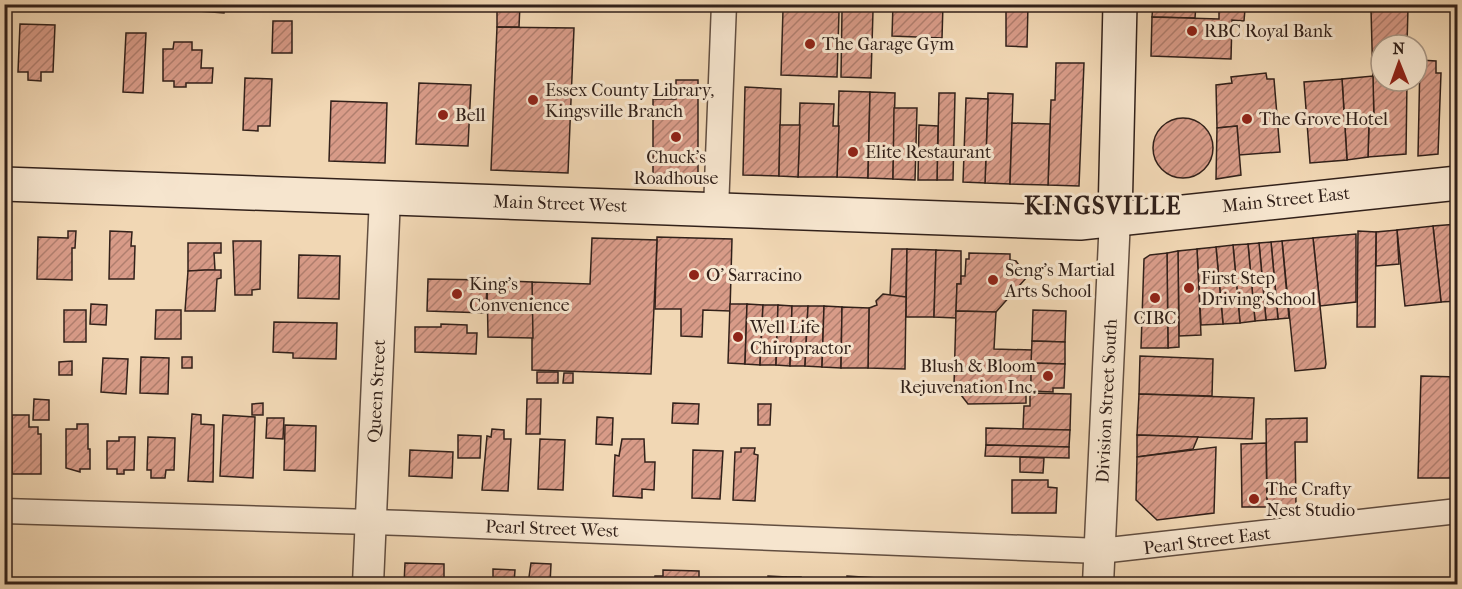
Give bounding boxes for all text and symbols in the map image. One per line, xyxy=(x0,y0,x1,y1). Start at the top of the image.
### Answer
place label: RBC Royal Bank xyxy=(1204,21,1333,42)
marker: RBC Royal Bank xyxy=(1185,24,1199,38)
north arrow xyxy=(1369,33,1429,93)
place label: The Garage Gym xyxy=(822,34,954,55)
marker: The Garage Gym xyxy=(803,37,817,51)
text: N xyxy=(1393,39,1406,58)
place label: Essex County Library, Kingsville Branch xyxy=(545,80,715,122)
marker: Essex County Library, Kingsville Branch xyxy=(526,93,540,107)
place label: Bell xyxy=(455,105,486,126)
marker: Bell xyxy=(436,108,450,122)
place label: The Grove Hotel xyxy=(1259,109,1388,130)
marker: The Grove Hotel xyxy=(1240,112,1254,126)
marker: Chuck's Roadhouse xyxy=(669,130,683,144)
place label: Elite Restaurant xyxy=(865,142,992,163)
marker: Elite Restaurant xyxy=(846,145,860,159)
place label: Chuck's Roadhouse xyxy=(634,147,718,189)
street label: Main Street East xyxy=(1221,183,1351,217)
street label: Main Street West xyxy=(493,191,628,217)
district label: KINGSVILLE xyxy=(1024,192,1182,220)
place label: Seng's Martial Arts School xyxy=(1004,260,1115,302)
place label: O' Sarracino xyxy=(706,265,802,286)
marker: O' Sarracino xyxy=(687,268,701,282)
place label: First Step Driving School xyxy=(1201,268,1316,310)
marker: Seng's Martial Arts School xyxy=(986,273,1000,287)
place label: King's Convenience xyxy=(469,274,570,316)
marker: First Step Driving School xyxy=(1182,281,1196,295)
marker: King's Convenience xyxy=(450,287,464,301)
marker: CIBC xyxy=(1148,291,1162,305)
place label: CIBC xyxy=(1134,308,1176,329)
place label: Well Life Chiropractor xyxy=(749,317,851,359)
street label: Division Street South xyxy=(1092,318,1122,484)
marker: Well Life Chiropractor xyxy=(731,330,745,344)
street label: Queen Street xyxy=(364,338,390,443)
place label: Blush & Bloom Rejuvenation Inc. xyxy=(900,356,1036,398)
marker: Blush & Bloom Rejuvenation Inc. xyxy=(1041,369,1055,383)
place label: The Crafty Nest Studio xyxy=(1266,479,1355,521)
marker: The Crafty Nest Studio xyxy=(1247,492,1261,506)
street label: Pearl Street West xyxy=(485,516,620,542)
street label: Pearl Street East xyxy=(1142,523,1272,559)

